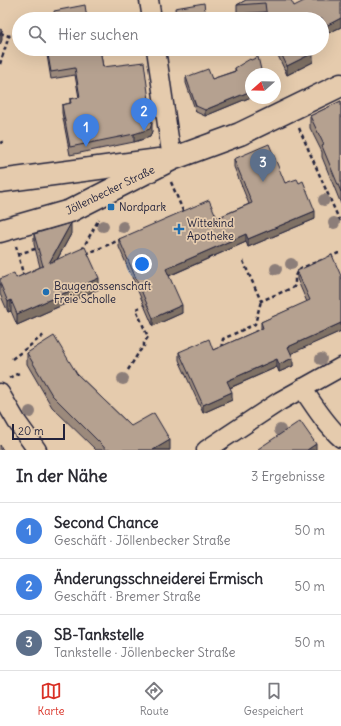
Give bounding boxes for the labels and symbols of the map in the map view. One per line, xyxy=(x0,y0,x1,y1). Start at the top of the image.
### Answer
north arrow xyxy=(245,68,281,104)
pin: 2 xyxy=(131,98,157,131)
pin: 1 xyxy=(73,114,99,147)
pin: 3 xyxy=(250,149,276,182)
street label: Jöllenbecker Straße xyxy=(63,162,157,218)
place label: Nordpark xyxy=(119,200,167,214)
marker: Nordpark xyxy=(106,202,116,212)
place label: Wittekind Apotheke xyxy=(187,216,234,243)
marker: Wittekind Apotheke xyxy=(174,224,184,234)
your location xyxy=(132,254,152,274)
place label: Baugenossenschaft Freie Scholle xyxy=(54,279,152,306)
marker: Baugenossenschaft Freie Scholle xyxy=(41,287,51,297)
scale bar xyxy=(12,422,65,441)

